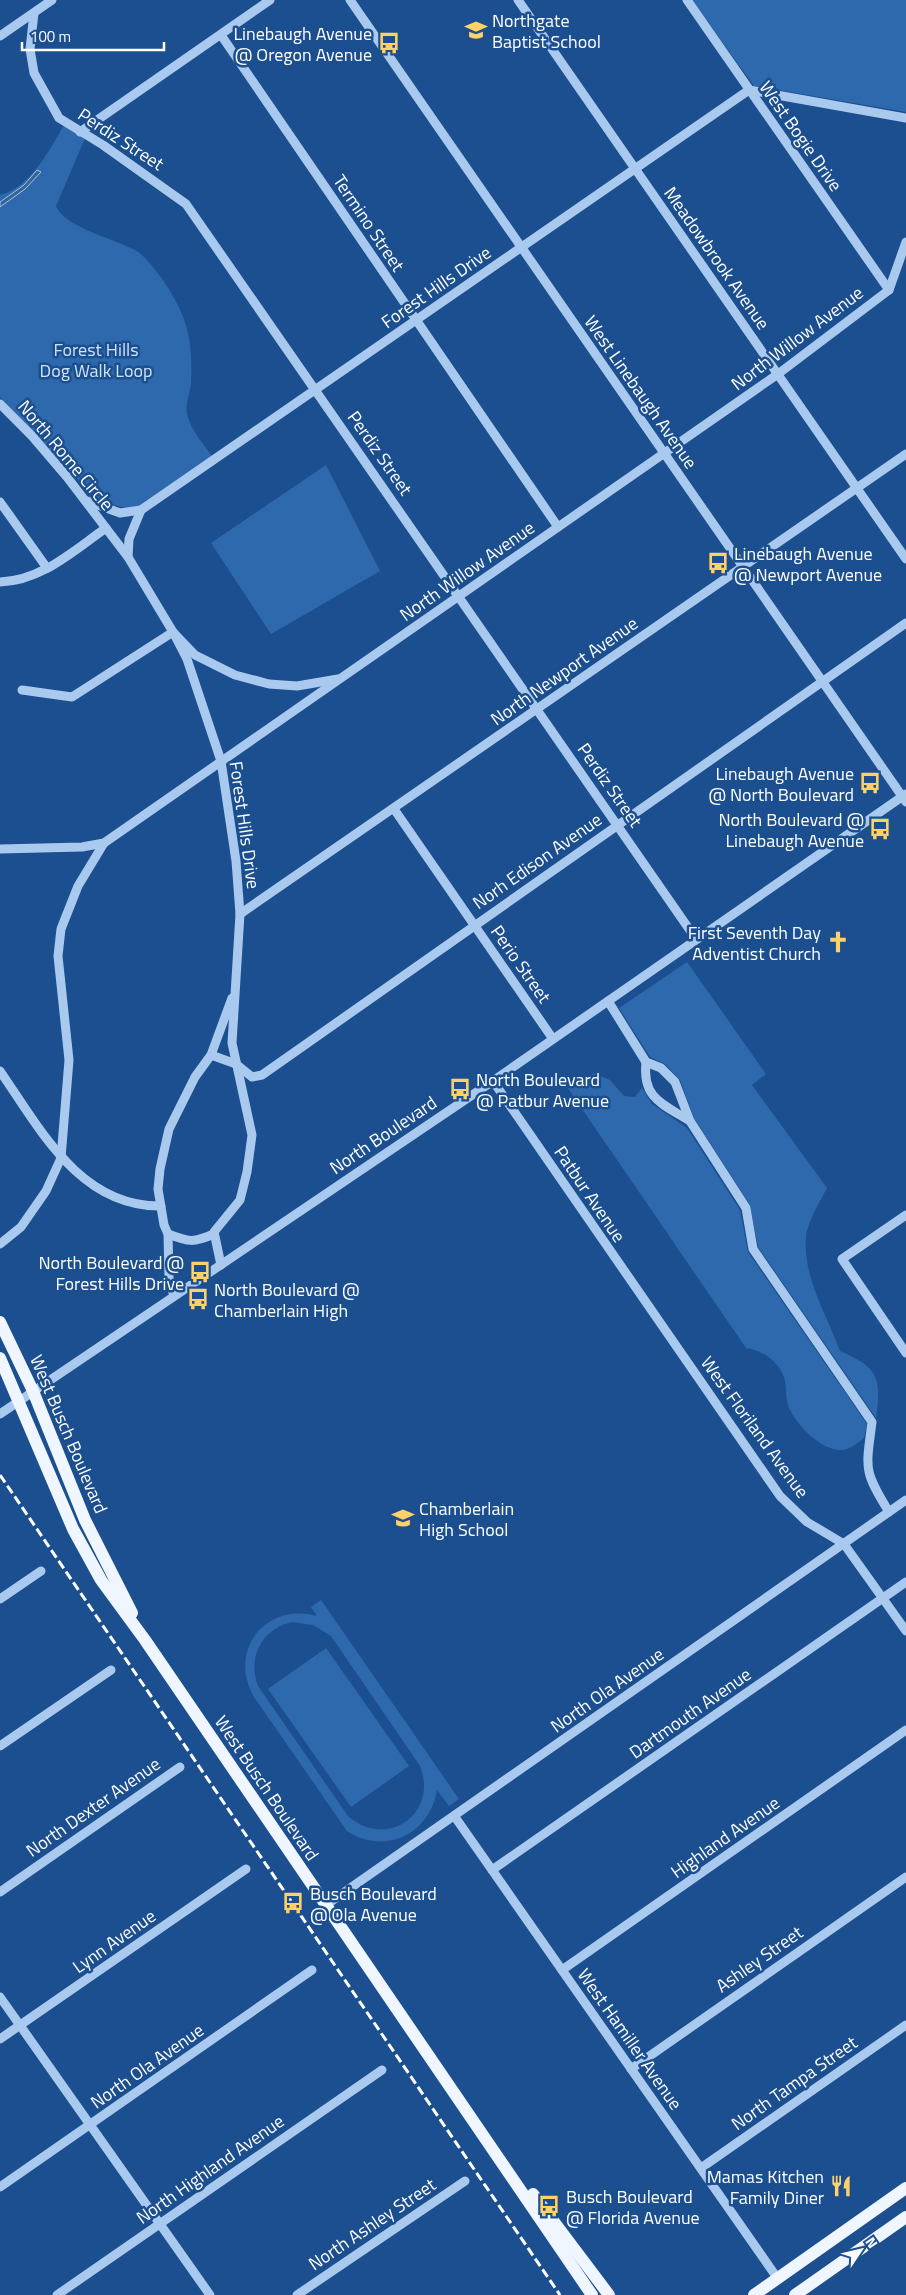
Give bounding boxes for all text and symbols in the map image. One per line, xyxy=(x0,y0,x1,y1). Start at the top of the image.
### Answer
place label: Northgate Baptist School xyxy=(492,7,601,55)
school or university icon: Northgate Baptist School xyxy=(463,17,489,43)
scale bar xyxy=(22,20,165,52)
place label: Linebaugh Avenue @ Oregon Avenue xyxy=(233,20,372,68)
text: 100 m xyxy=(30,25,71,48)
bus stop icon: Linebaugh Avenue @ Oregon Avenue xyxy=(376,30,402,56)
street label: West Bogie Drive xyxy=(753,75,849,197)
street label: Perdiz Street xyxy=(73,101,170,177)
street label: Termino Street xyxy=(327,169,412,277)
street label: Meadowbrook Avenue xyxy=(657,181,777,335)
street label: Forest Hills Drive xyxy=(376,239,496,335)
street label: North Willow Avenue xyxy=(725,279,869,397)
street label: West Linebaugh Avenue xyxy=(578,310,704,474)
park label: Forest Hills Dog Walk Loop xyxy=(40,336,152,384)
street label: North Rome Circle xyxy=(12,394,120,516)
street label: Perdiz Street xyxy=(341,405,419,501)
street label: North Willow Avenue xyxy=(394,514,540,628)
place label: Linebaugh Avenue @ Newport Avenue xyxy=(734,540,882,588)
bus stop icon: Linebaugh Avenue @ Newport Avenue xyxy=(705,550,731,576)
street label: North Newport Avenue xyxy=(485,610,643,732)
street label: Perdiz Street xyxy=(571,737,649,833)
street label: Forest Hills Drive xyxy=(223,759,267,891)
place label: Linebaugh Avenue @ North Boulevard xyxy=(708,760,854,808)
bus stop icon: Linebaugh Avenue @ North Boulevard xyxy=(857,770,883,796)
street label: Norh Edison Avenue xyxy=(467,806,607,916)
place label: North Boulevard @ Linebaugh Avenue xyxy=(718,806,864,854)
bus stop icon: North Boulevard @ Linebaugh Avenue xyxy=(867,816,893,842)
place label: First Seventh Day Adventist Church xyxy=(688,919,821,967)
street label: Perio Street xyxy=(484,920,558,1009)
church icon: First Seventh Day Adventist Church xyxy=(825,929,851,955)
place label: North Boulevard @ Patbur Avenue xyxy=(476,1066,609,1114)
bus stop icon: North Boulevard @ Patbur Avenue xyxy=(447,1076,473,1102)
street label: North Boulevard xyxy=(324,1089,442,1181)
street label: Patbur Avenue xyxy=(548,1140,632,1248)
place label: North Boulevard @ Forest Hills Drive xyxy=(38,1249,184,1297)
bus stop icon: North Boulevard @ Forest Hills Drive xyxy=(187,1259,213,1285)
place label: North Boulevard @ Chamberlain High xyxy=(214,1276,360,1324)
bus stop icon: North Boulevard @ Chamberlain High xyxy=(185,1286,211,1312)
street label: West Busch Boulevard xyxy=(23,1350,115,1518)
street label: West Floriland Avenue xyxy=(694,1351,816,1503)
place label: Chamberlain High School xyxy=(419,1495,514,1543)
school or university icon: Chamberlain High School xyxy=(390,1505,416,1531)
street label: North Ola Avenue xyxy=(545,1641,669,1739)
street label: Dartmouth Avenue xyxy=(623,1661,757,1765)
street label: West Busch Boulevard xyxy=(208,1710,326,1866)
street label: North Dexter Avenue xyxy=(20,1751,166,1863)
street label: Highland Avenue xyxy=(665,1789,785,1885)
place label: Busch Boulevard @ Ola Avenue xyxy=(310,1880,437,1928)
bus stop icon: Busch Boulevard @ Ola Avenue xyxy=(280,1890,306,1916)
street label: Lynn Avenue xyxy=(67,1902,161,1980)
street label: Ashley Street xyxy=(710,1919,809,1999)
street label: West Hamiller Avenue xyxy=(571,1963,689,2115)
street label: North Ola Avenue xyxy=(85,2017,209,2115)
street label: North Tampa Street xyxy=(725,2029,863,2137)
street label: North Highland Avenue xyxy=(130,2108,290,2230)
place label: Mamas Kitchen Family Diner xyxy=(707,2163,824,2211)
street label: North Ashley Street xyxy=(303,2171,442,2277)
restaurant icon: Mamas Kitchen Family Diner xyxy=(828,2173,854,2199)
place label: Busch Boulevard @ Florida Avenue xyxy=(566,2183,700,2231)
bus stop icon: Busch Boulevard @ Florida Avenue xyxy=(536,2193,562,2219)
north arrow xyxy=(836,2225,886,2275)
text: N xyxy=(861,2232,883,2252)

